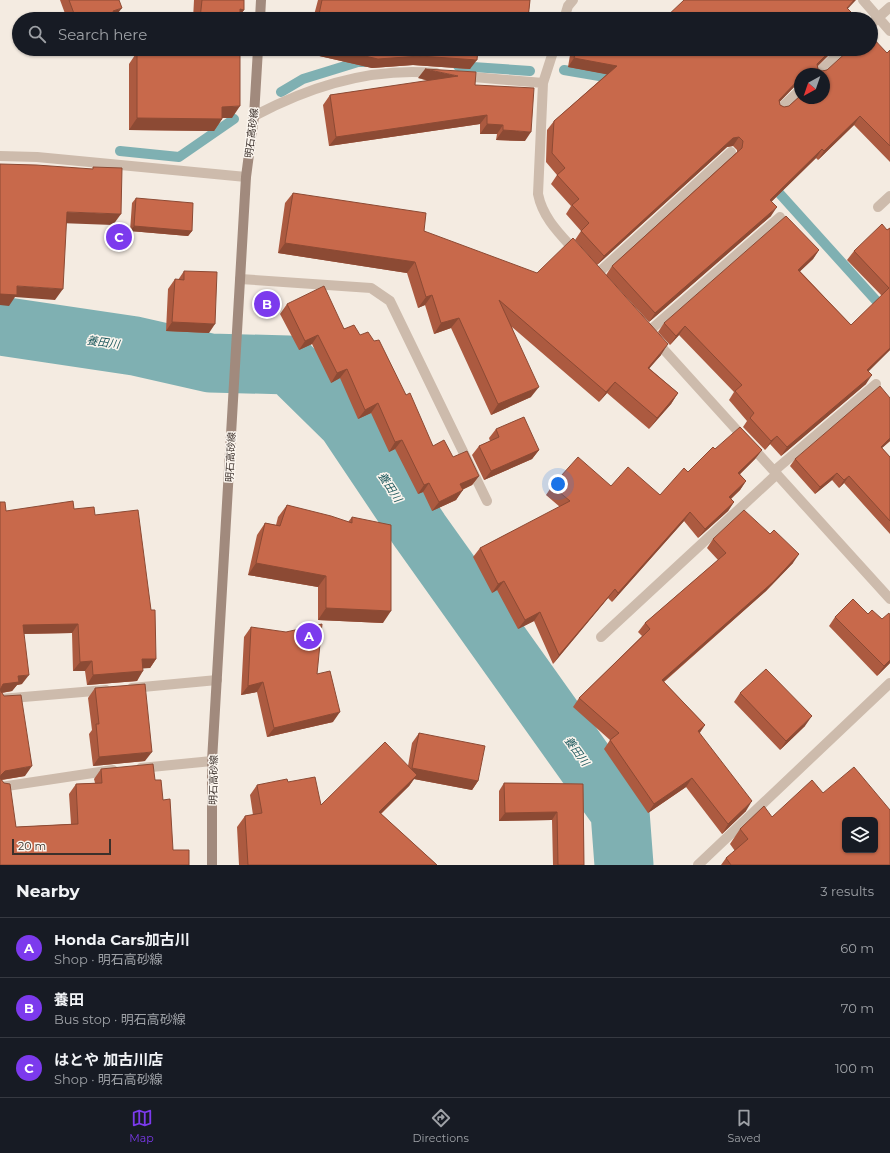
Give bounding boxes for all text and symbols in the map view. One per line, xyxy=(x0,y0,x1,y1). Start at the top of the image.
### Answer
search box xyxy=(12,12,878,56)
icon: search xyxy=(26,23,48,45)
text: Search here xyxy=(58,25,147,44)
north arrow xyxy=(794,68,830,104)
street label: 明石高砂線 xyxy=(242,107,261,159)
pin: C xyxy=(106,222,132,252)
pin: B xyxy=(254,289,280,319)
water label: 養田川 xyxy=(86,333,121,351)
street label: 明石高砂線 xyxy=(223,432,238,482)
water label: 養田川 xyxy=(375,469,405,505)
your location xyxy=(548,474,568,494)
pin: A xyxy=(296,621,322,651)
water label: 養田川 xyxy=(562,734,593,769)
street label: 明石高砂線 xyxy=(207,755,220,805)
map controls xyxy=(842,817,878,853)
button: layers xyxy=(842,817,878,853)
scale bar xyxy=(12,837,111,856)
text: 20 m xyxy=(18,839,46,853)
text: Nearby xyxy=(16,881,80,901)
text: 3 results xyxy=(820,883,874,899)
text: Honda Cars加古川 xyxy=(54,930,190,949)
text: A xyxy=(24,940,34,956)
text: 60 m xyxy=(840,940,874,956)
text: Shop · 明石高砂線 xyxy=(54,951,163,967)
text: 養田 xyxy=(54,990,84,1009)
text: B xyxy=(24,1000,34,1016)
text: 70 m xyxy=(841,1000,874,1016)
text: Bus stop · 明石高砂線 xyxy=(54,1011,186,1027)
text: はとや 加古川店 xyxy=(54,1050,163,1069)
text: C xyxy=(24,1060,34,1076)
text: 100 m xyxy=(835,1060,874,1076)
text: Shop · 明石高砂線 xyxy=(54,1071,163,1087)
tab: Map xyxy=(129,1107,154,1145)
tab: Directions xyxy=(413,1107,469,1145)
tab: Saved xyxy=(728,1107,761,1145)

